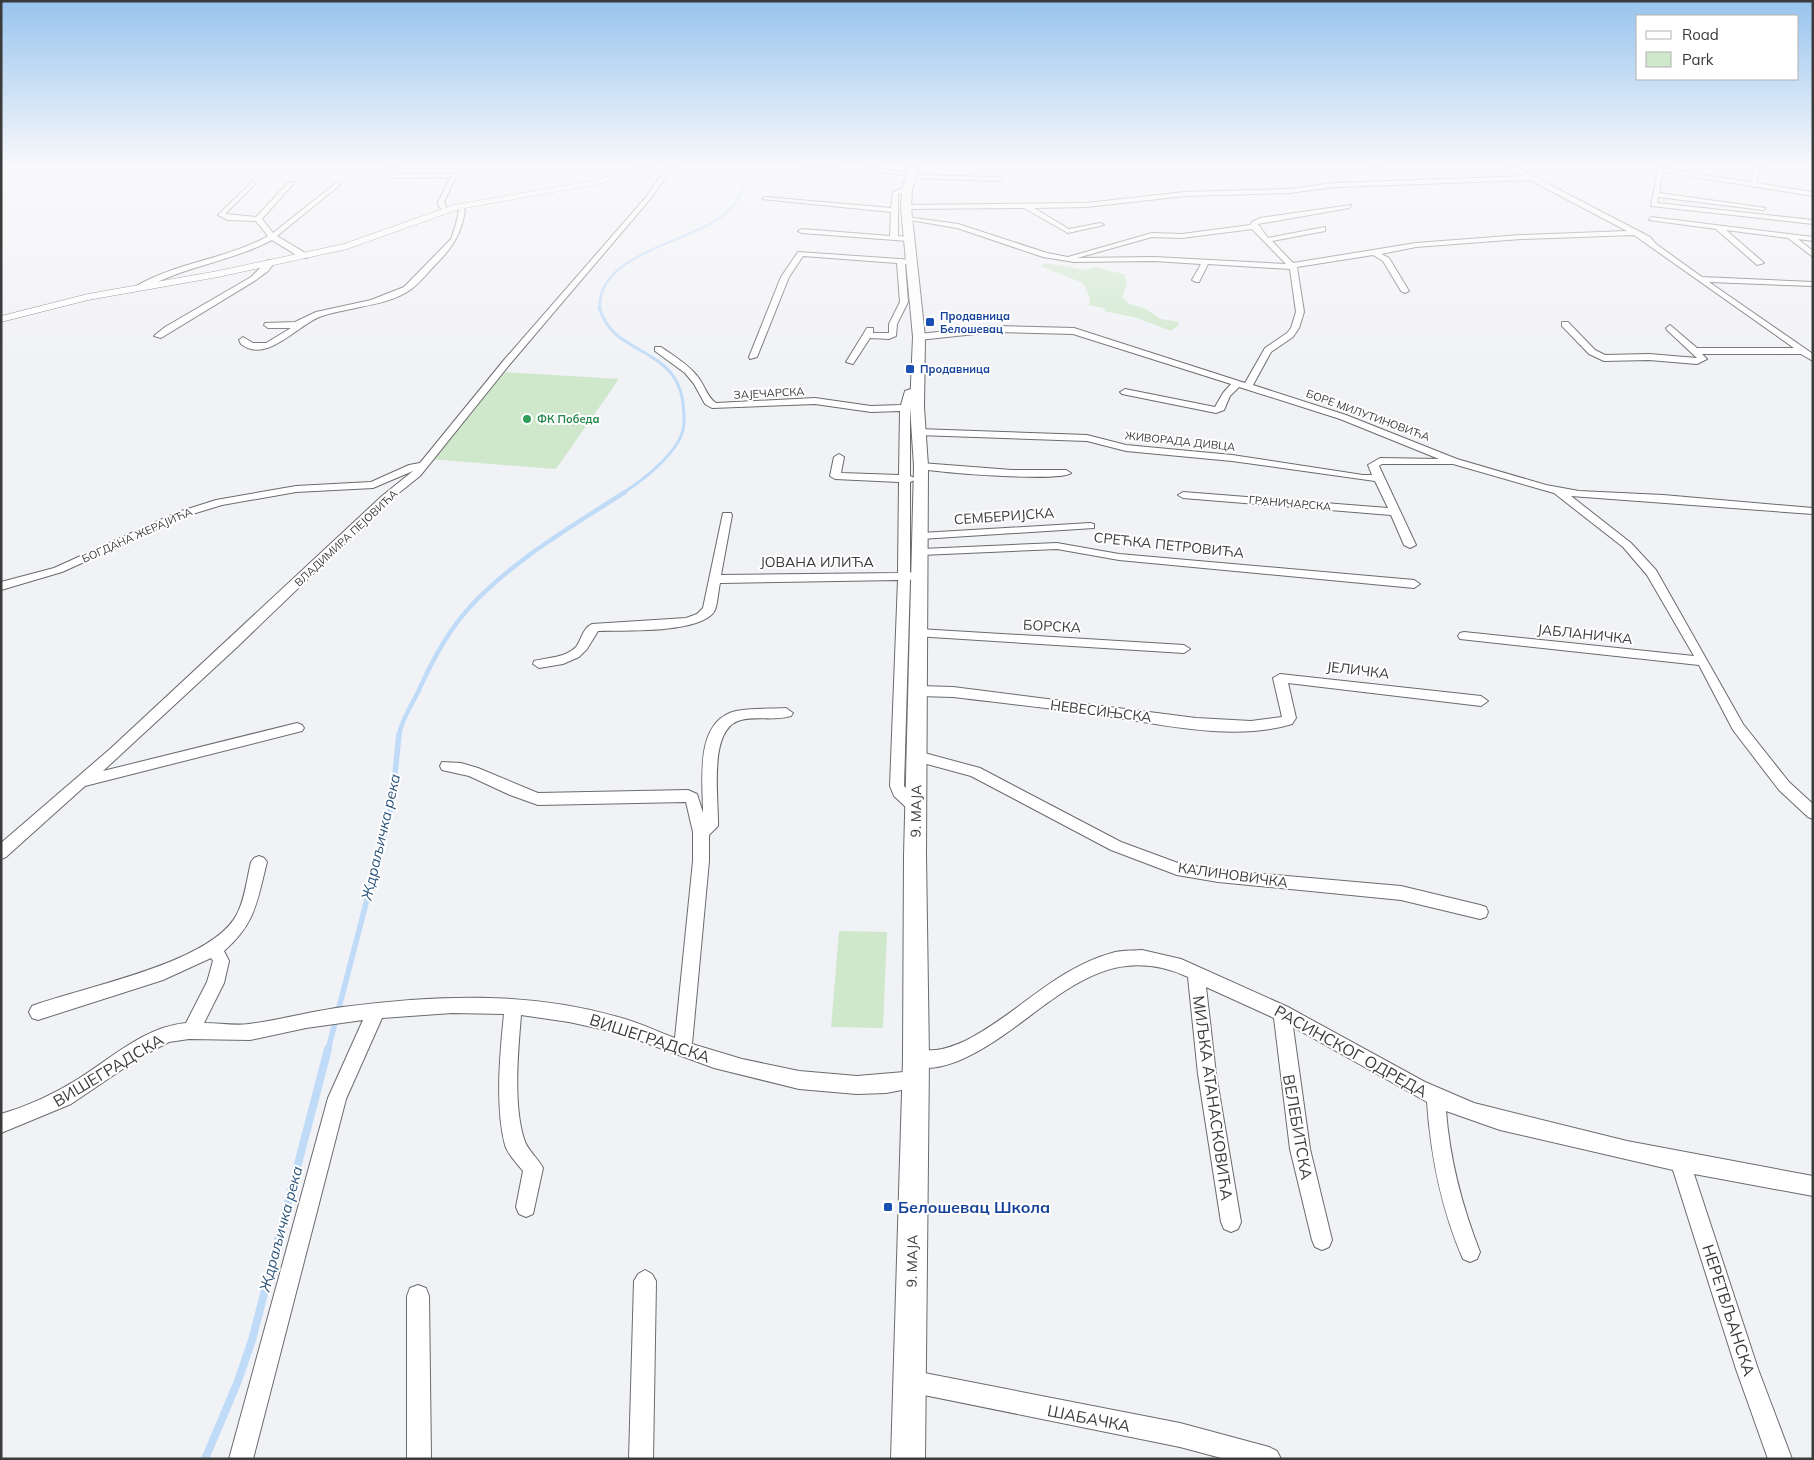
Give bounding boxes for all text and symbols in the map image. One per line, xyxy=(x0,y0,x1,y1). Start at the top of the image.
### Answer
legend xyxy=(1636,15,1799,80)
text: Road xyxy=(1682,25,1719,44)
text: Park xyxy=(1682,50,1714,69)
place label: Продавница Белошевац xyxy=(940,309,1010,336)
marker: Продавница Белошевац xyxy=(924,316,936,328)
place label: Продавница xyxy=(920,362,990,376)
marker: Продавница xyxy=(904,363,916,375)
street label: ЗАЈЕЧАРСКА xyxy=(733,384,805,402)
street label: БОРЕ МИЛУТИНОВИЋА xyxy=(1304,386,1432,444)
place label: ФК Победа xyxy=(537,412,600,426)
marker: ФК Победа xyxy=(521,413,533,425)
street label: ЖИВОРАДА ДИВЦА xyxy=(1124,428,1236,454)
street label: ВЛАДИМИРА ПЕЈОВИЋА xyxy=(291,486,401,590)
street label: ГРАНИЧАРСКА xyxy=(1248,492,1332,514)
street label: СЕМБЕРИЈСКА xyxy=(953,503,1055,528)
street label: БОГДАНА ЖЕРАЈИЋА xyxy=(80,504,194,566)
street label: СРЕЋКА ПЕТРОВИЋА xyxy=(1093,528,1246,562)
street label: ЈОВАНА ИЛИЋА xyxy=(760,553,875,571)
street label: БОРСКА xyxy=(1023,615,1082,637)
street label: ЈАБЛАНИЧКА xyxy=(1537,620,1634,648)
street label: ЈЕЛИЧКА xyxy=(1326,657,1391,683)
street label: НЕВЕСИЊСКА xyxy=(1049,696,1153,726)
water label: Ждраљичка река xyxy=(357,772,404,903)
street label: 9. МАЈА xyxy=(907,784,925,838)
street label: КАЛИНОВИЧКА xyxy=(1177,858,1290,892)
street label: МИЉКА АТАНАСКОВИЋА xyxy=(1189,994,1237,1202)
street label: РАСИНСКОГ ОДРЕДА xyxy=(1271,1001,1431,1102)
street label: ВИШЕГРАДСКА xyxy=(587,1009,713,1067)
street label: ВИШЕГРАДСКА xyxy=(49,1029,167,1111)
street label: ВЕЛЕБИТСКА xyxy=(1279,1073,1317,1181)
water label: Ждраљичка река xyxy=(254,1164,306,1295)
place label: Белошевац Школа xyxy=(898,1197,1050,1217)
marker: Белошевац Школа xyxy=(882,1201,894,1213)
street label: 9. МАЈА xyxy=(903,1234,921,1288)
street label: НЕРЕТВЉАНСКА xyxy=(1698,1242,1760,1379)
street label: ШАБАЧКА xyxy=(1046,1400,1132,1436)

